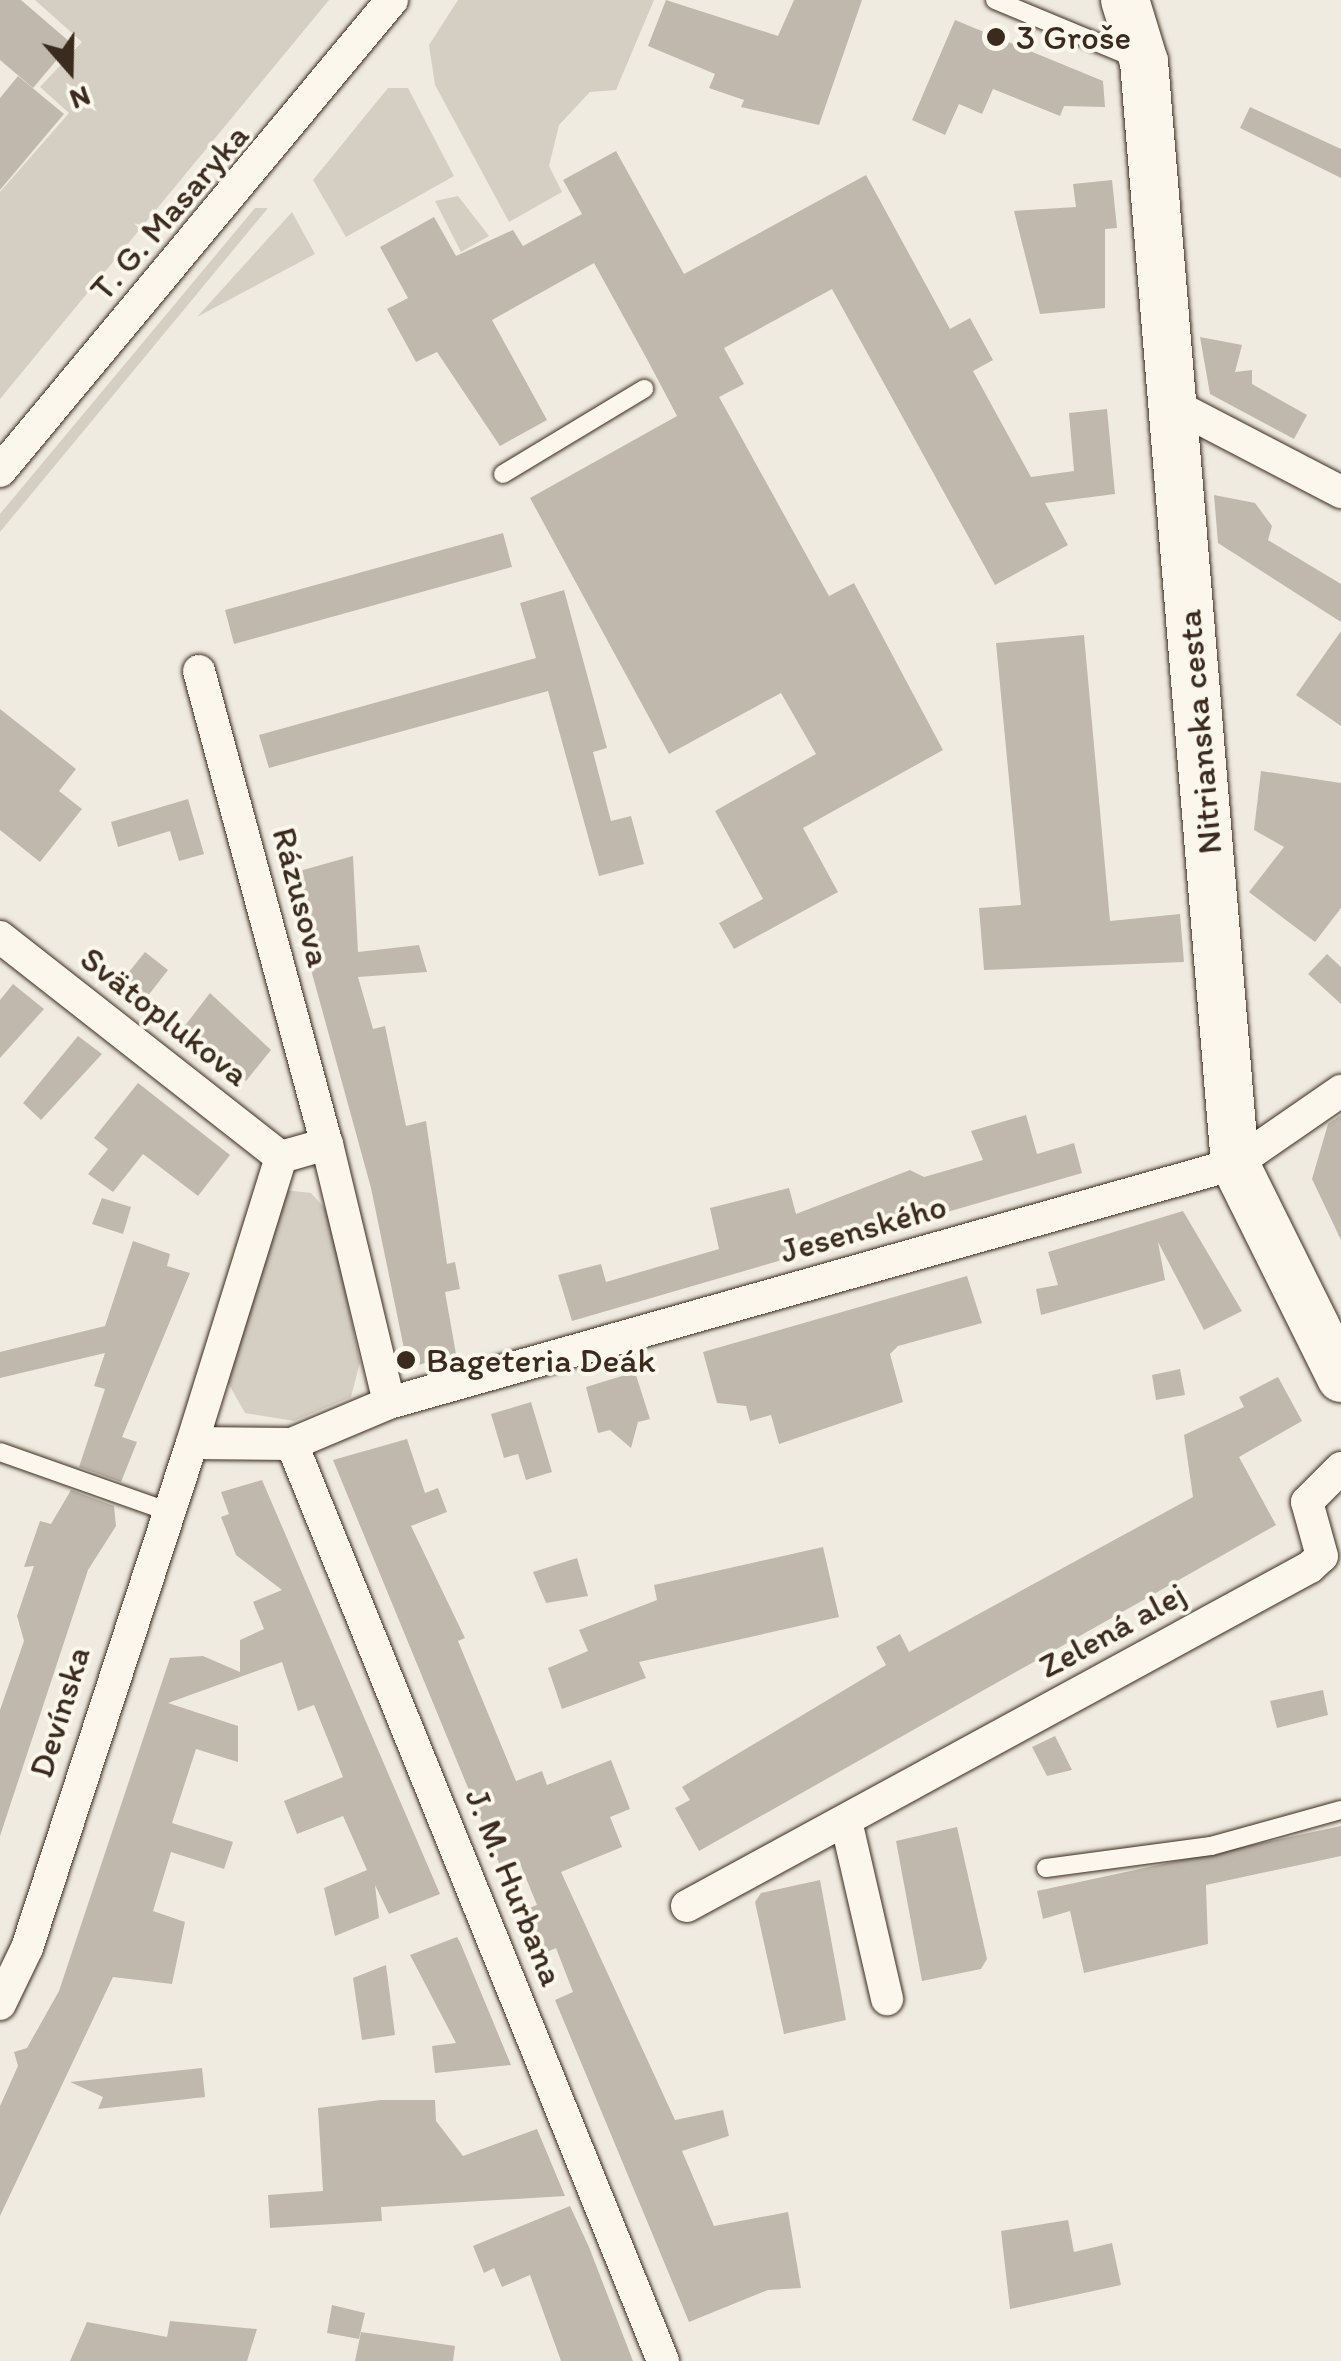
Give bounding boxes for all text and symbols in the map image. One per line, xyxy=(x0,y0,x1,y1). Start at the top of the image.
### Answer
place label: 3 Groše xyxy=(1016,16,1131,58)
north arrow xyxy=(20,20,120,120)
marker: 3 Groše xyxy=(985,26,1007,48)
text: N xyxy=(66,79,95,117)
street label: T. G. Masaryka xyxy=(81,115,257,309)
street label: Nitrianska cesta xyxy=(1167,608,1231,856)
street label: Rázusova xyxy=(263,823,341,971)
street label: Svätoplukova xyxy=(72,937,258,1095)
street label: Jesenského xyxy=(775,1184,951,1272)
place label: Bageteria Deák xyxy=(426,1339,655,1381)
marker: Bageteria Deák xyxy=(395,1349,417,1371)
street label: Zelená alej xyxy=(1031,1573,1193,1687)
street label: Devínska xyxy=(19,1641,99,1783)
street label: J. M. Hurbana xyxy=(456,1782,574,1992)

